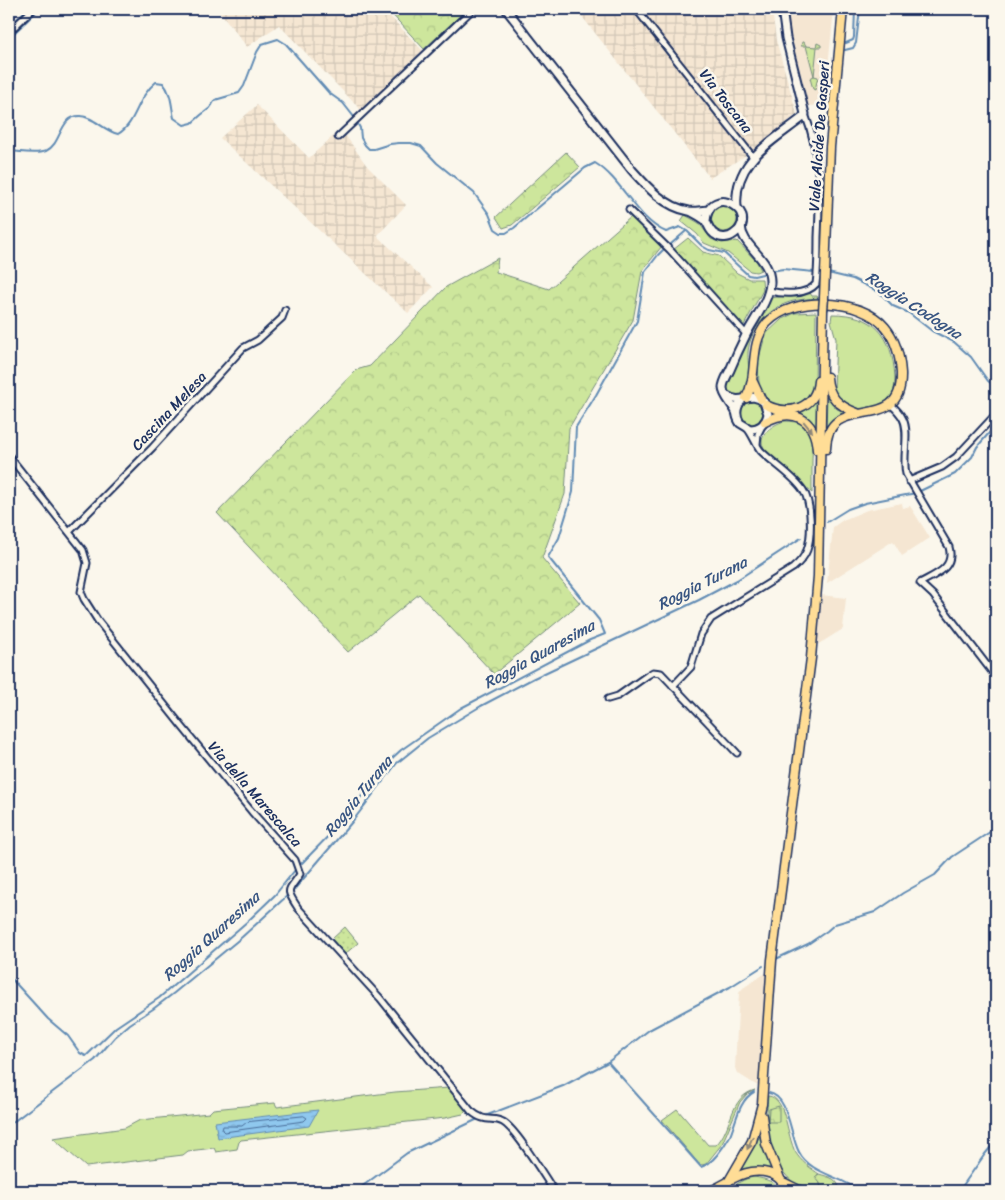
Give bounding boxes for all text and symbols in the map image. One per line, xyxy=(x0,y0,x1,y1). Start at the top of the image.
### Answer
street label: Viale Alcide De Gasperi xyxy=(801,59,837,212)
street label: Via Toscana xyxy=(692,63,760,139)
water label: Roggia Codogna xyxy=(860,263,970,348)
street label: Cascina Melesa xyxy=(125,365,213,457)
one-way arrow xyxy=(802,420,813,433)
water label: Roggia Turana xyxy=(652,547,754,618)
water label: Roggia Quaresima xyxy=(478,610,602,697)
street label: Via della Marescalca xyxy=(201,735,309,853)
water label: Roggia Turana xyxy=(316,747,401,843)
water label: Roggia Quaresima xyxy=(155,882,268,988)
one-way arrow xyxy=(746,1136,755,1151)

